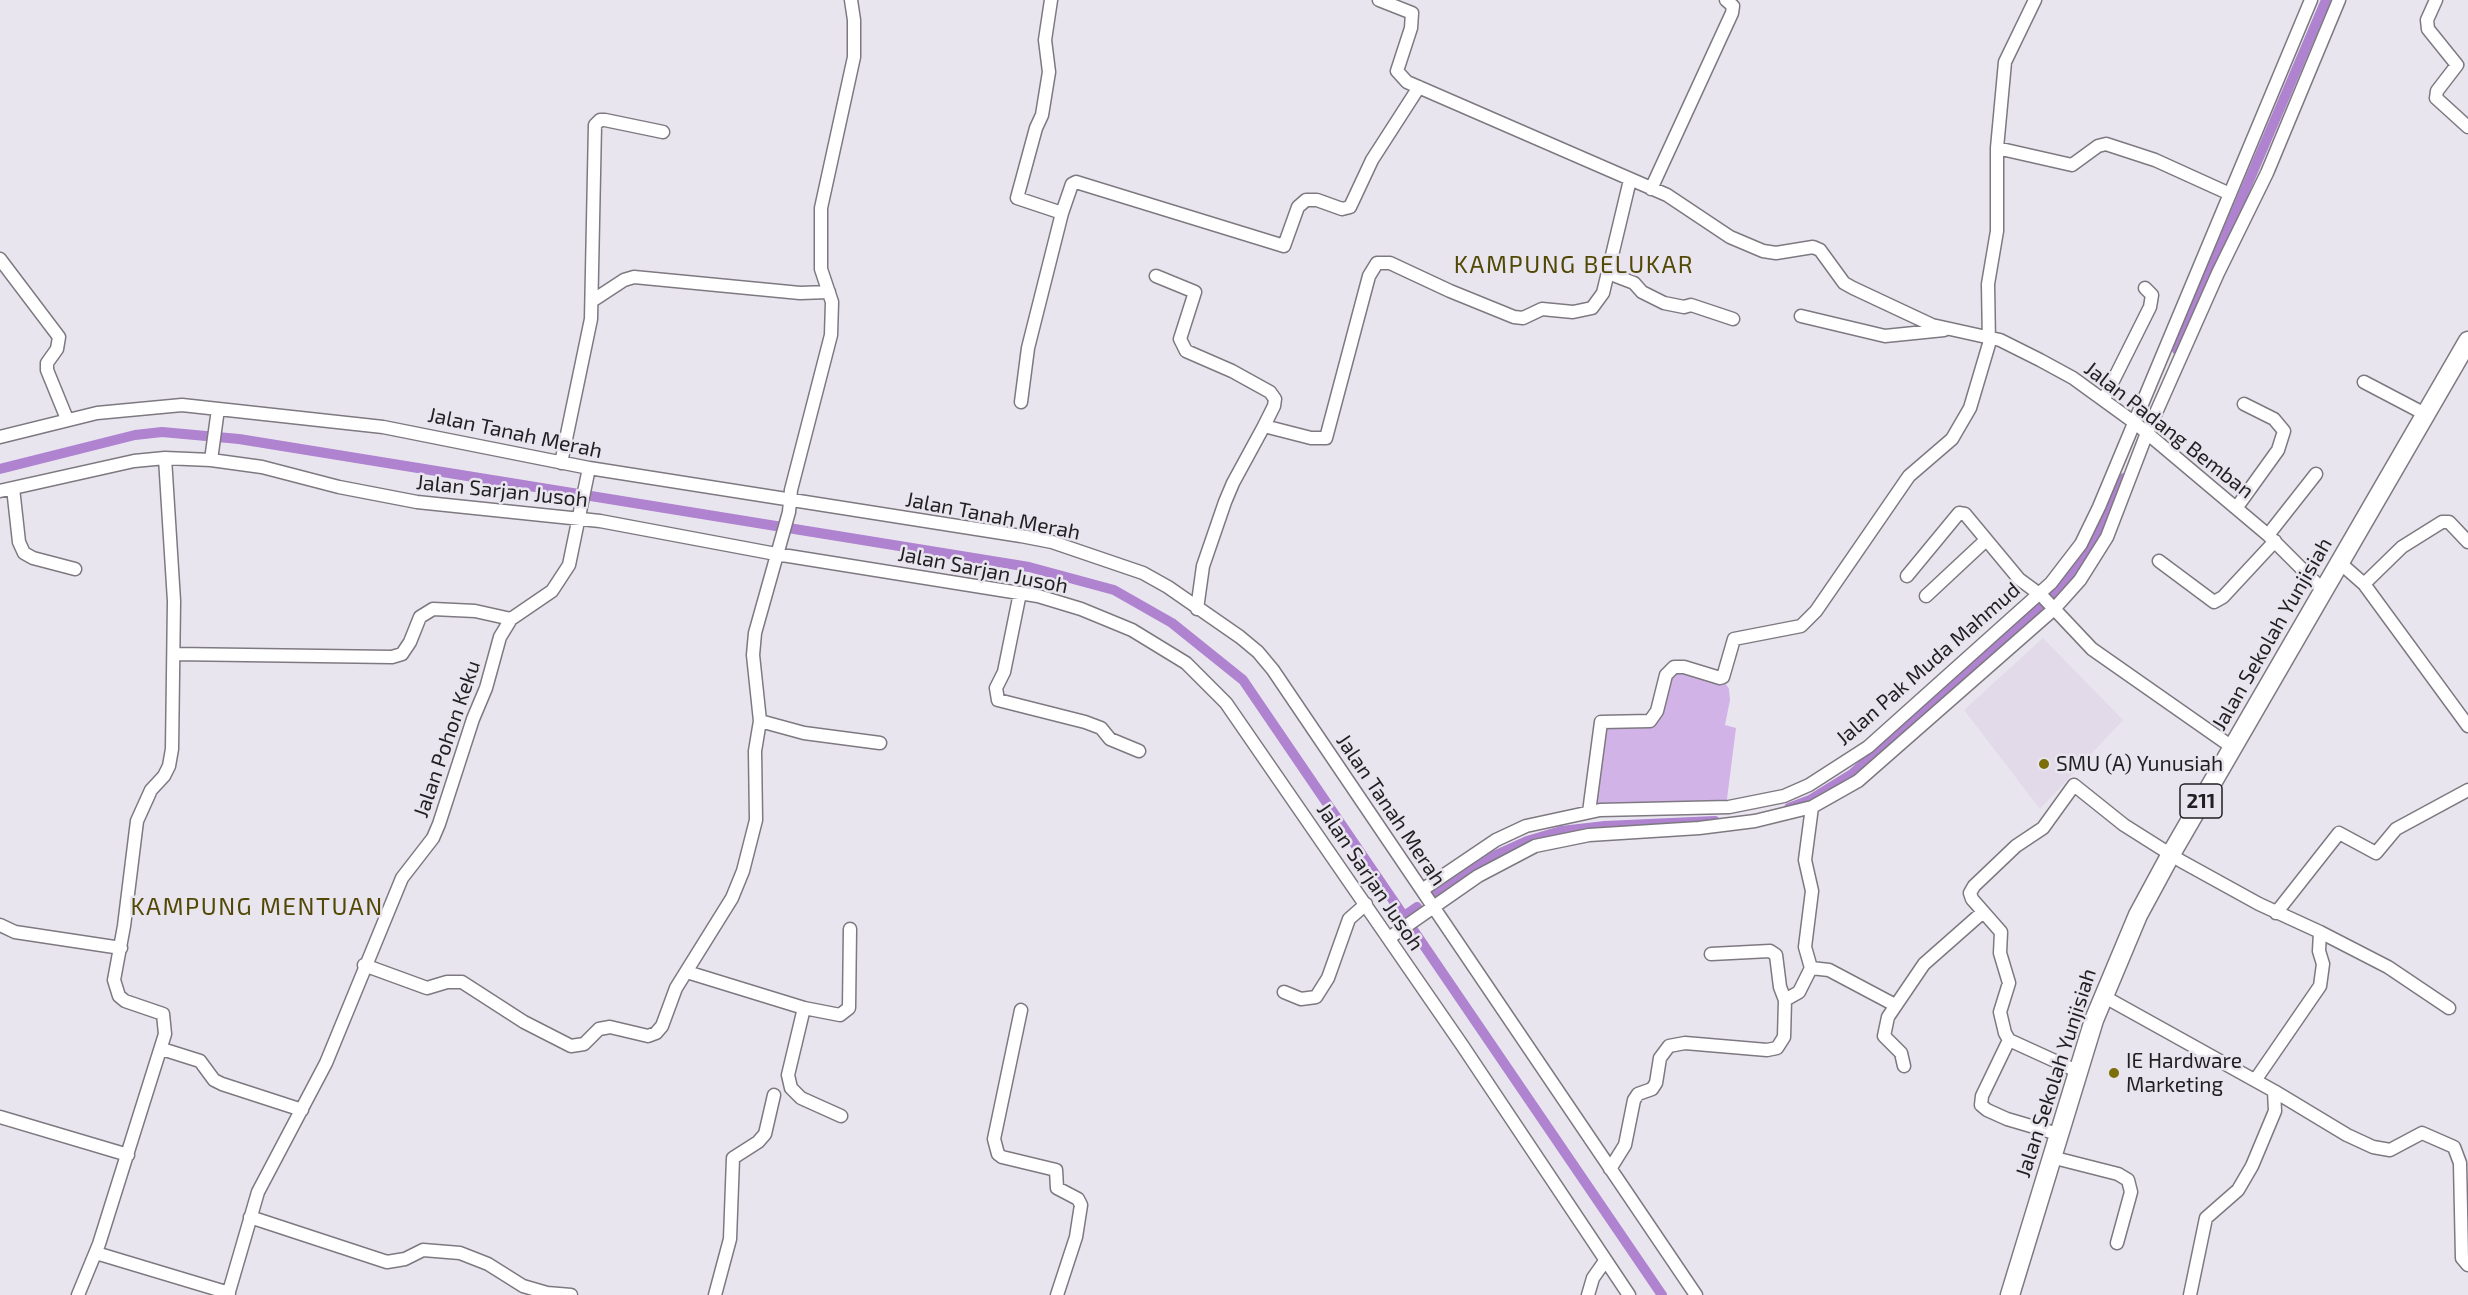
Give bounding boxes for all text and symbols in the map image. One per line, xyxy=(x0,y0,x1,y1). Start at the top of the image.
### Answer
district label: KAMPUNG BELUKAR xyxy=(1454,251,1694,279)
street label: Jalan Padang Bemban xyxy=(2079,356,2259,504)
street label: Jalan Tanah Merah xyxy=(426,402,604,464)
street label: Jalan Sarjan Jusoh xyxy=(415,469,589,513)
street label: Jalan Tanah Merah xyxy=(903,487,1083,545)
street label: Jalan Sekolah Yunjisiah xyxy=(2206,533,2338,735)
street label: Jalan Sarjan Jusoh xyxy=(896,541,1070,599)
street label: Jalan Pak Muda Mahmud xyxy=(1831,577,2025,751)
street label: Jalan Pohon Keku xyxy=(408,657,486,821)
street label: Jalan Tanah Merah xyxy=(1331,729,1451,891)
place label: SMU (A) Yunusiah xyxy=(2056,751,2223,777)
marker: SMU (A) Yunusiah xyxy=(2037,757,2051,771)
road number: 211 xyxy=(2180,784,2222,818)
street label: Jalan Sarjan Jusoh xyxy=(1311,798,1429,956)
district label: KAMPUNG MENTUAN xyxy=(130,893,384,921)
street label: Jalan Sekolah Yunjisiah xyxy=(2010,965,2102,1181)
place label: IE Hardware Marketing xyxy=(2126,1048,2242,1098)
marker: IE Hardware Marketing xyxy=(2107,1066,2121,1080)

